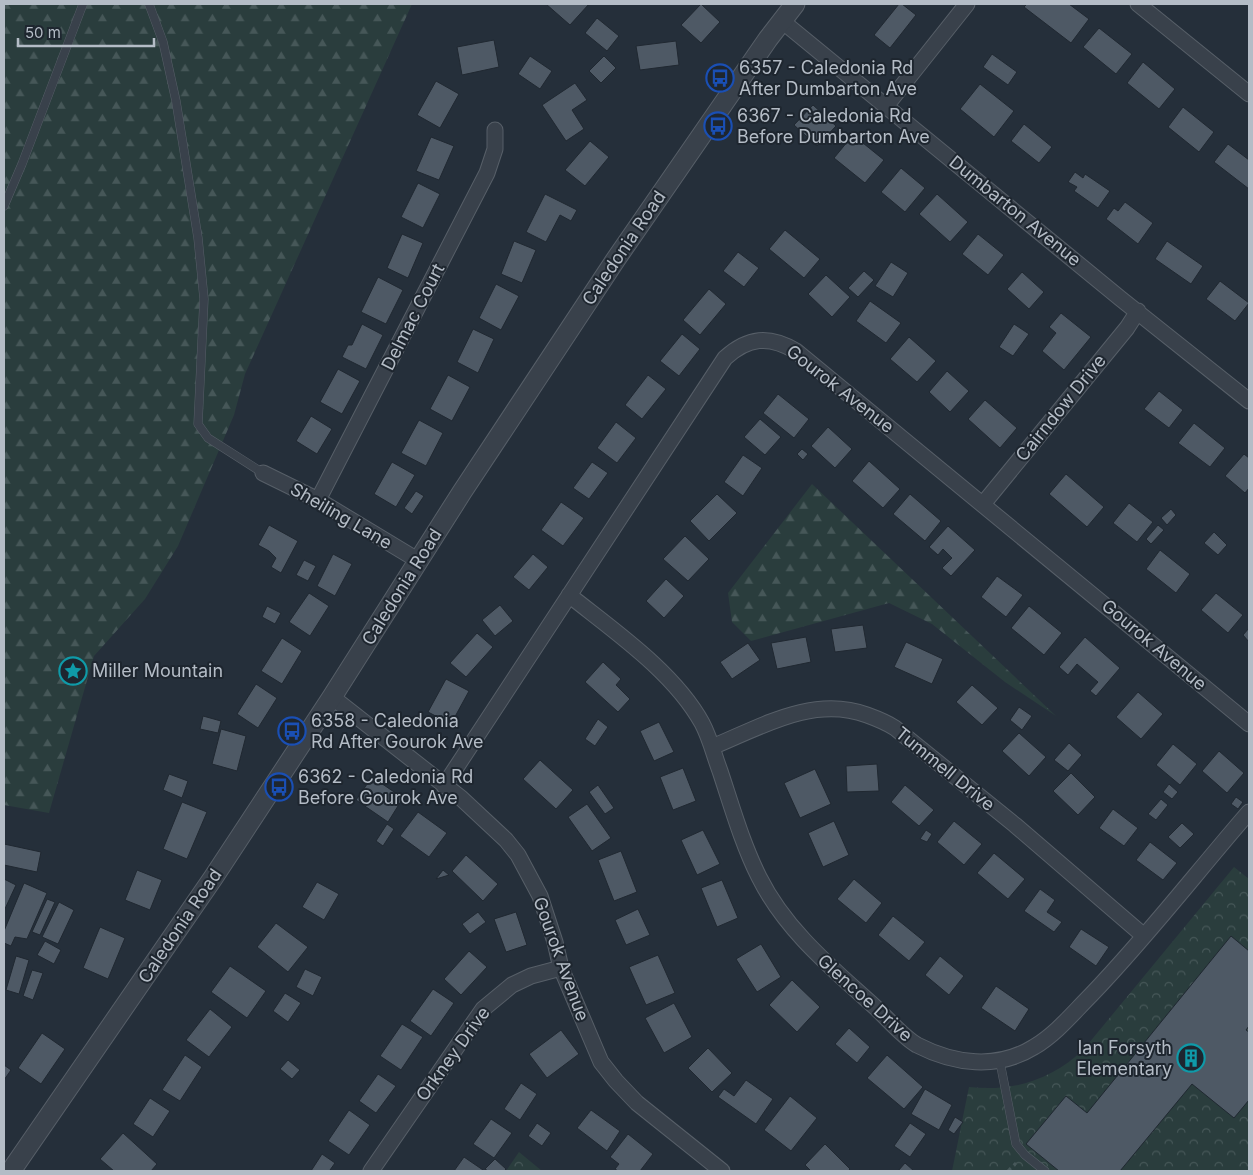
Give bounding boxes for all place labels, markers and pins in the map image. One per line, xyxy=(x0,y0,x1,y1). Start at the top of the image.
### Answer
place label: 6357 - Caledonia Rd After Dumbarton Ave xyxy=(739,57,917,99)
bus stop icon: 6357 - Caledonia Rd After Dumbarton Ave xyxy=(705,63,735,93)
place label: 6367 - Caledonia Rd Before Dumbarton Ave xyxy=(737,105,930,147)
bus stop icon: 6367 - Caledonia Rd Before Dumbarton Ave xyxy=(703,111,733,141)
place icon: Miller Mountain xyxy=(58,656,88,686)
place label: Miller Mountain xyxy=(92,660,223,681)
place label: 6358 - Caledonia Rd After Gourok Ave xyxy=(311,710,483,752)
bus stop icon: 6358 - Caledonia Rd After Gourok Ave xyxy=(277,716,307,746)
place label: 6362 - Caledonia Rd Before Gourok Ave xyxy=(298,766,473,808)
bus stop icon: 6362 - Caledonia Rd Before Gourok Ave xyxy=(264,772,294,802)
place label: Ian Forsyth Elementary xyxy=(1076,1037,1172,1079)
building icon: Ian Forsyth Elementary xyxy=(1176,1043,1206,1073)

